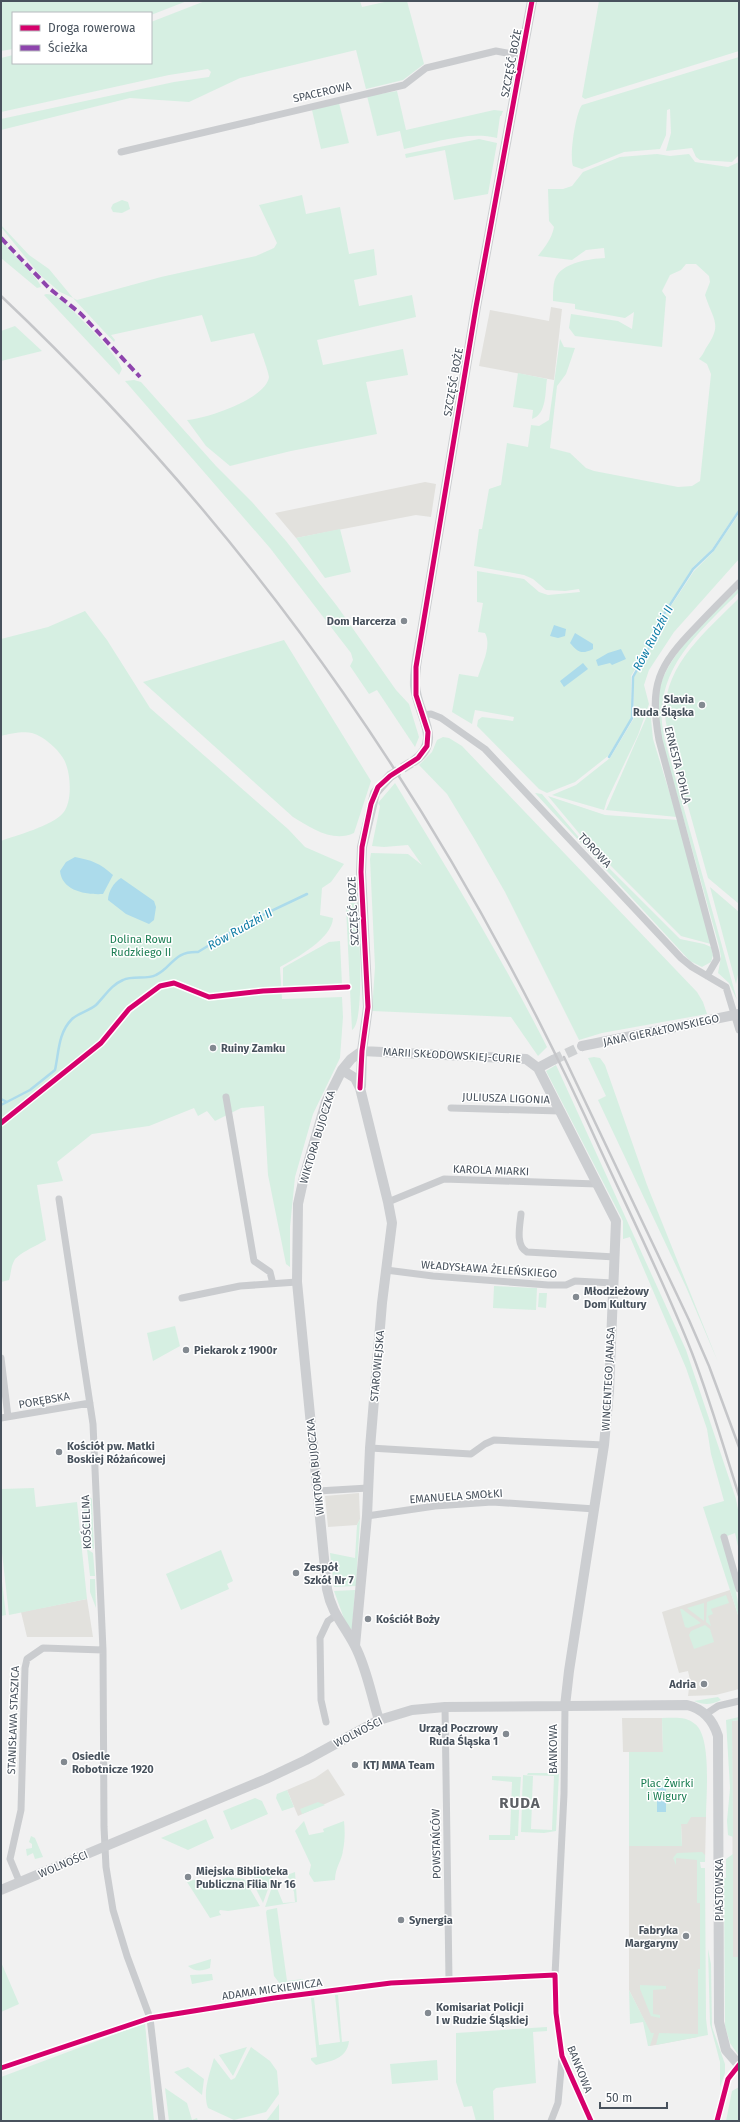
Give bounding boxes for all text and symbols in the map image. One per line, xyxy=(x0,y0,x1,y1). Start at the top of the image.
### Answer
legend xyxy=(12,12,152,64)
text: Droga rowerowa xyxy=(48,21,135,35)
street label: SZCZĘŚĆ BOŻE xyxy=(497,27,525,98)
text: Ścieżka xyxy=(48,40,88,55)
street label: SPACEROWA xyxy=(292,79,353,106)
street label: SZCZĘŚĆ BOŻE xyxy=(440,346,466,417)
water label: Rów Rudzki II xyxy=(630,603,676,673)
place label: Dom Harcerza xyxy=(327,615,396,628)
marker: Dom Harcerza xyxy=(399,616,409,626)
place label: Slavia Ruda Śląska xyxy=(633,693,694,720)
marker: Slavia Ruda Śląska xyxy=(697,700,707,710)
street label: ERNESTA POHLA xyxy=(662,725,694,806)
street label: TOROWA xyxy=(575,830,614,871)
street label: SZCZĘŚĆ BOZE xyxy=(344,876,362,946)
water label: Rów Rudzki II xyxy=(205,905,275,953)
park label: Dolina Rowu Rudzkiego II xyxy=(110,933,172,959)
street label: JANA GIERAŁTOWSKIEGO xyxy=(602,1012,720,1049)
place label: Ruiny Zamku xyxy=(221,1042,285,1055)
marker: Ruiny Zamku xyxy=(208,1043,218,1053)
street label: MARII SKŁODOWSKIEJ-CURIE xyxy=(383,1045,521,1066)
street label: WIKTORA BUJOCZKA xyxy=(297,1088,338,1185)
street label: JULIUSZA LIGONIA xyxy=(462,1090,551,1107)
street label: KAROLA MIARKI xyxy=(453,1163,529,1178)
street label: WŁADYSŁAWA ŻELEŃSKIEGO xyxy=(420,1257,558,1281)
place label: Młodzieżowy Dom Kultury xyxy=(584,1285,649,1311)
marker: Młodzieżowy Dom Kultury xyxy=(571,1292,581,1302)
street label: WINCENTEGO JANASA xyxy=(599,1326,618,1431)
street label: STAROWIEJSKA xyxy=(368,1329,387,1402)
place label: Piekarok z 1900r xyxy=(194,1344,278,1357)
marker: Piekarok z 1900r xyxy=(181,1345,191,1355)
street label: PORĘBSKA xyxy=(17,1389,71,1411)
street label: WIKTORA BUJOCZKA xyxy=(304,1417,327,1516)
place label: Kościół pw. Matki Boskiej Różańcowej xyxy=(67,1440,166,1466)
marker: Kościół pw. Matki Boskiej Różańcowej xyxy=(54,1447,64,1457)
street label: EMANUELA SMOŁKI xyxy=(409,1487,503,1506)
street label: KOŚCIELNA xyxy=(78,1494,94,1549)
place label: Zespół Szkół Nr 7 xyxy=(304,1561,354,1587)
marker: Zespół Szkół Nr 7 xyxy=(291,1568,301,1578)
place label: Kościół Boży xyxy=(376,1613,440,1626)
marker: Kościół Boży xyxy=(363,1614,373,1624)
street label: STANISŁAWA STASZICA xyxy=(5,1665,22,1775)
place label: Adria xyxy=(668,1678,696,1691)
marker: Adria xyxy=(699,1679,709,1689)
street label: WOLNOŚCI xyxy=(331,1714,385,1750)
place label: Urząd Poczrowy Ruda Śląska 1 xyxy=(419,1722,498,1749)
street label: BANKOWA xyxy=(547,1723,560,1774)
marker: Urząd Poczrowy Ruda Śląska 1 xyxy=(501,1729,511,1739)
place label: Osiedle Robotnicze 1920 xyxy=(72,1750,154,1776)
marker: Osiedle Robotnicze 1920 xyxy=(59,1757,69,1767)
place label: KTJ MMA Team xyxy=(363,1759,435,1772)
marker: KTJ MMA Team xyxy=(350,1760,360,1770)
park label: Plac Żwirki i Wigury xyxy=(640,1776,694,1803)
district label: RUDA xyxy=(499,1794,541,1812)
street label: POWSTAŃCÓW xyxy=(428,1809,444,1879)
street label: WOLNOŚCI xyxy=(36,1847,90,1881)
street label: PIASTOWSKA xyxy=(713,1858,726,1921)
place label: Miejska Biblioteka Publiczna Filia Nr 16 xyxy=(196,1865,296,1891)
marker: Miejska Biblioteka Publiczna Filia Nr 16 xyxy=(183,1872,193,1882)
place label: Synergia xyxy=(409,1914,453,1927)
marker: Synergia xyxy=(396,1915,406,1925)
place label: Fabryka Margaryny xyxy=(625,1924,678,1950)
marker: Fabryka Margaryny xyxy=(681,1931,691,1941)
street label: ADAMA MICKIEWICZA xyxy=(221,1976,324,2003)
place label: Komisariat Policji I w Rudzie Śląskiej xyxy=(436,2001,528,2028)
marker: Komisariat Policji I w Rudzie Śląskiej xyxy=(423,2008,433,2018)
street label: BANKOWA xyxy=(564,2044,595,2095)
scale bar xyxy=(600,2084,667,2110)
text: 50 m xyxy=(606,2091,632,2105)

